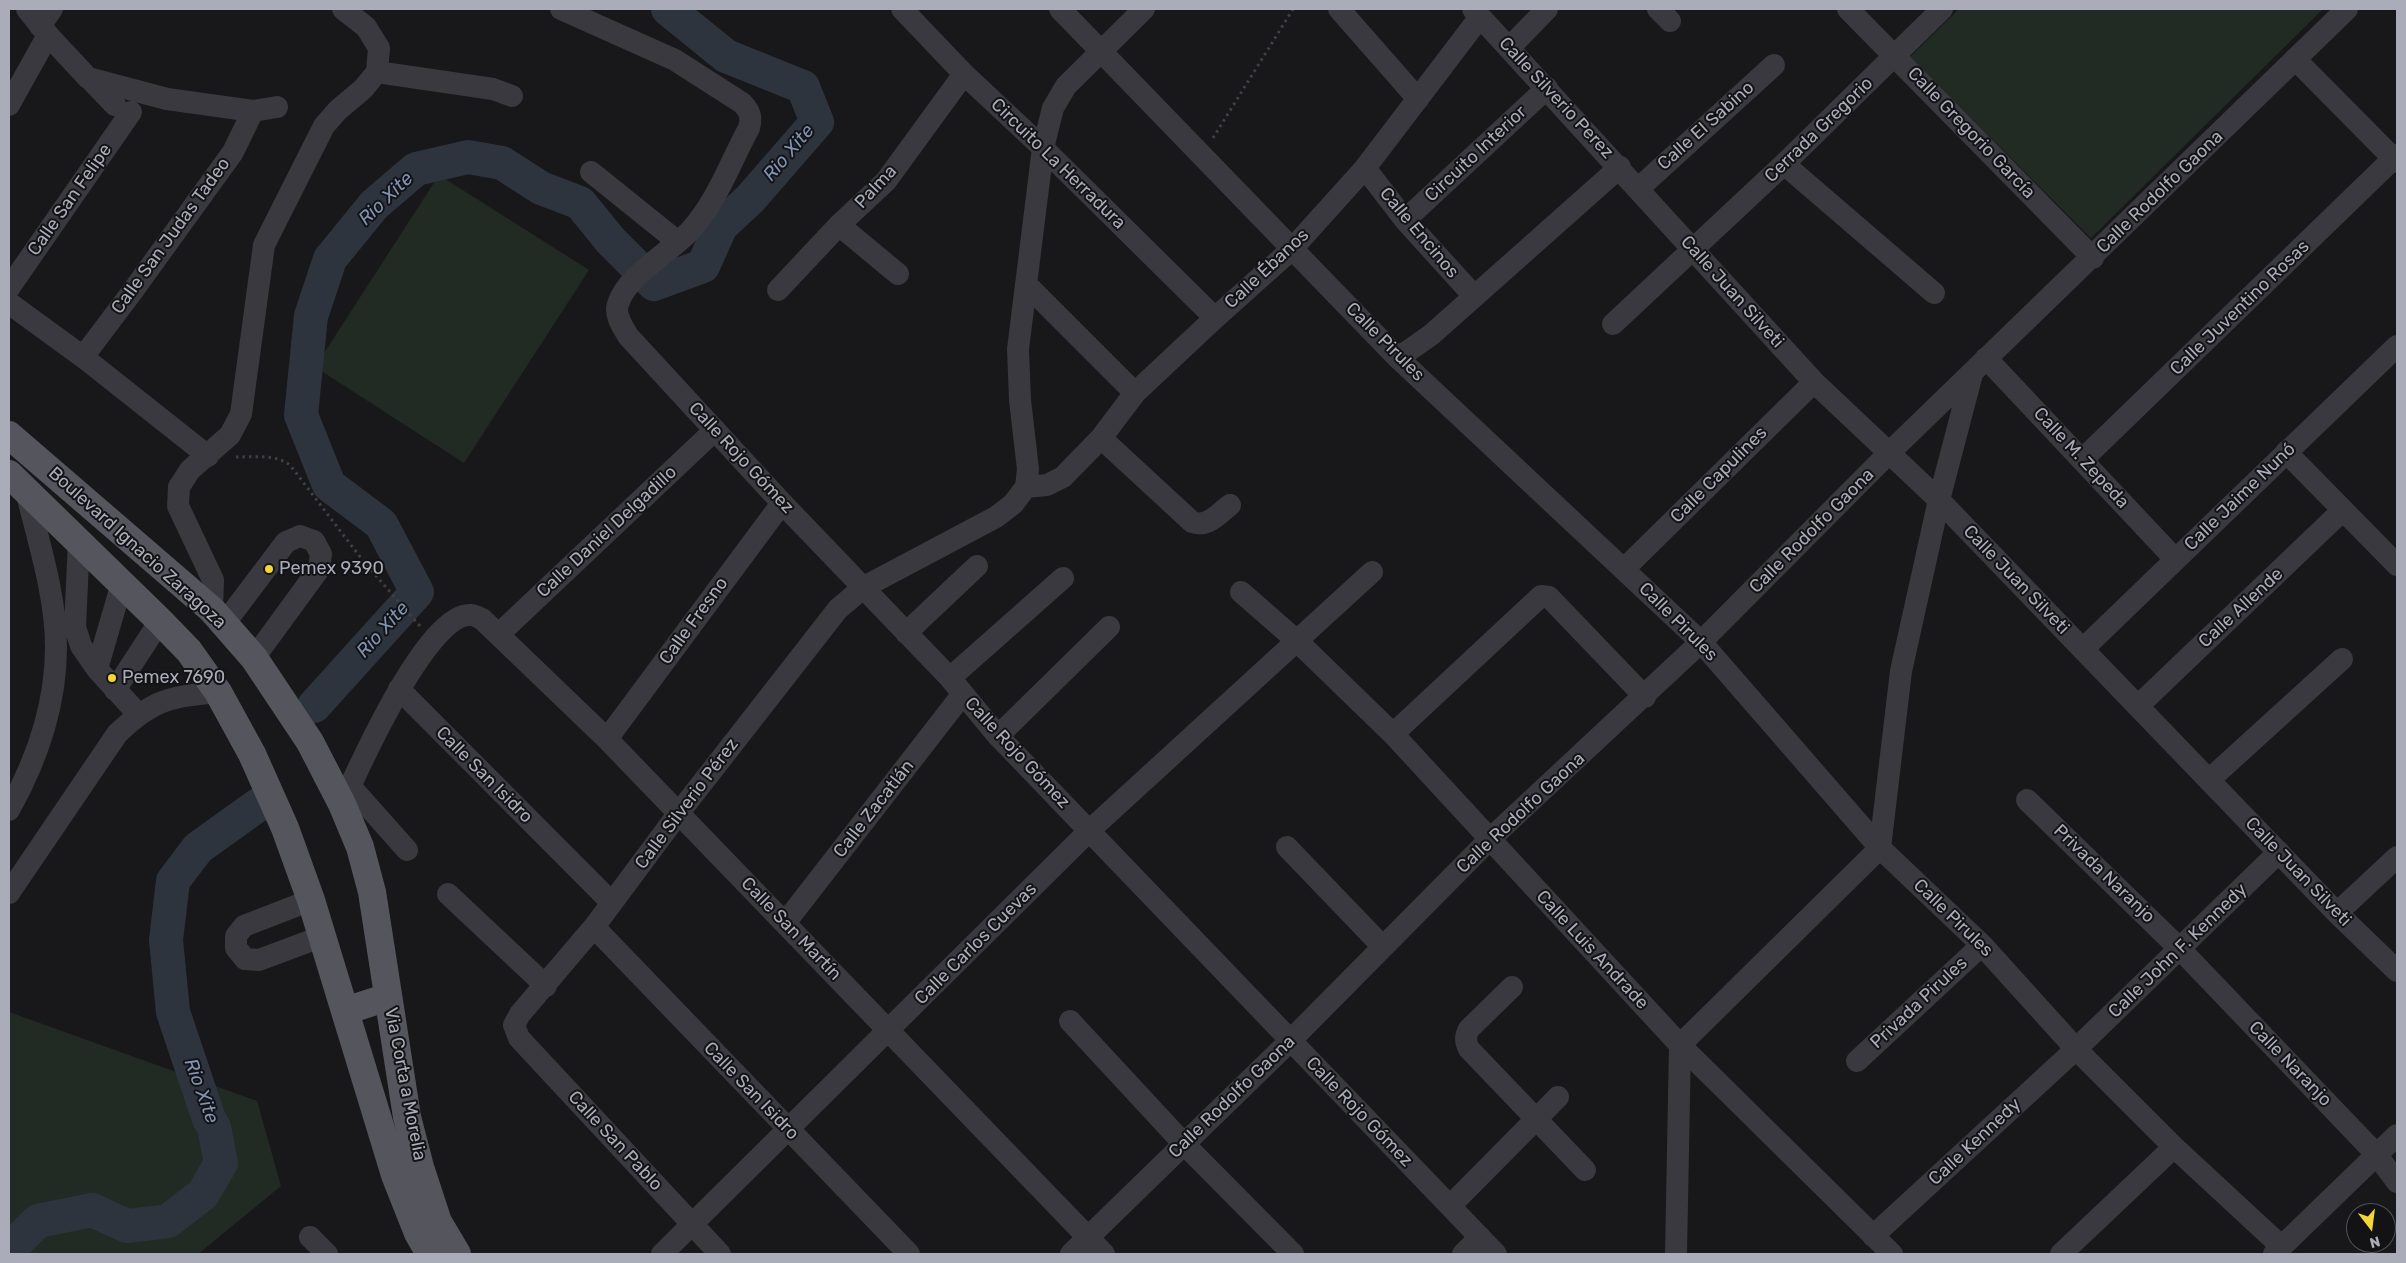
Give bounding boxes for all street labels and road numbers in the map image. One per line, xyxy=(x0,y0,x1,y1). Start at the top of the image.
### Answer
street label: Calle Silverio Perez xyxy=(1494,33,1618,163)
street label: Calle Gregorio García xyxy=(1903,63,2039,203)
street label: Cerrada Gregorio xyxy=(1760,73,1878,187)
street label: Calle El Sabino xyxy=(1653,77,1759,175)
street label: Circuito La Herradura xyxy=(986,94,1130,234)
street label: Circuito Interior xyxy=(1421,101,1531,207)
street label: Calle Rodolfo Gaona xyxy=(2092,126,2228,258)
street label: Calle San Felipe xyxy=(23,140,117,260)
street label: Calle San Judas Tadeo xyxy=(107,154,235,318)
street label: Palma xyxy=(850,161,902,213)
street label: Calle Encinos xyxy=(1375,183,1463,283)
street label: Calle Ébanos xyxy=(1220,225,1314,313)
street label: Calle Juan Silveti xyxy=(1676,231,1788,353)
street label: Calle Juventino Rosas xyxy=(2166,236,2314,380)
street label: Calle Pirules xyxy=(1341,298,1429,386)
street label: Calle Rojo Gómez xyxy=(684,398,798,518)
street label: Calle M. Zepeda xyxy=(2029,403,2133,513)
street label: Calle Capulines xyxy=(1666,422,1772,528)
street label: Calle Jaime Nunó xyxy=(2180,439,2300,555)
street label: Boulevard Ignacio Zaragoza xyxy=(44,462,230,634)
street label: Calle Daniel Delgadillo xyxy=(533,462,681,602)
street label: Calle Rodolfo Gaona xyxy=(1745,464,1879,598)
street label: Calle Juan Silveti xyxy=(1958,521,2074,639)
street label: Calle Allende xyxy=(2194,563,2288,653)
street label: Calle Fresno xyxy=(655,573,733,669)
street label: Calle Pirules xyxy=(1634,578,1722,666)
street label: Calle Rojo Gómez xyxy=(960,693,1074,813)
street label: Calle San Isidro xyxy=(431,722,537,828)
street label: Calle Silverio Pérez xyxy=(631,734,743,874)
street label: Calle Rodolfo Gaona xyxy=(1452,748,1590,878)
street label: Calle Zacatlán xyxy=(829,756,919,862)
street label: Calle Juan Silveti xyxy=(2240,813,2356,931)
street label: Privada Naranjo xyxy=(2049,820,2159,928)
street label: Calle San Martín xyxy=(736,873,846,985)
street label: Calle Pirules xyxy=(1909,875,1997,961)
street label: Calle Carlos Cuevas xyxy=(911,879,1041,1009)
street label: Calle John F. Kennedy xyxy=(2104,879,2252,1023)
street label: Calle Luis Andrade xyxy=(1531,886,1653,1014)
street label: Privada Pirules xyxy=(1866,953,1972,1053)
street label: Via Corta a Morelia xyxy=(380,1006,430,1162)
street label: Calle Naranjo xyxy=(2244,1017,2336,1111)
street label: Calle Rodolfo Gaona xyxy=(1164,1031,1300,1163)
street label: Calle San Isidro xyxy=(699,1038,803,1144)
street label: Calle Rojo Gómez xyxy=(1301,1053,1417,1171)
street label: Calle San Pablo xyxy=(563,1087,667,1195)
street label: Calle Kennedy xyxy=(1924,1094,2026,1190)

